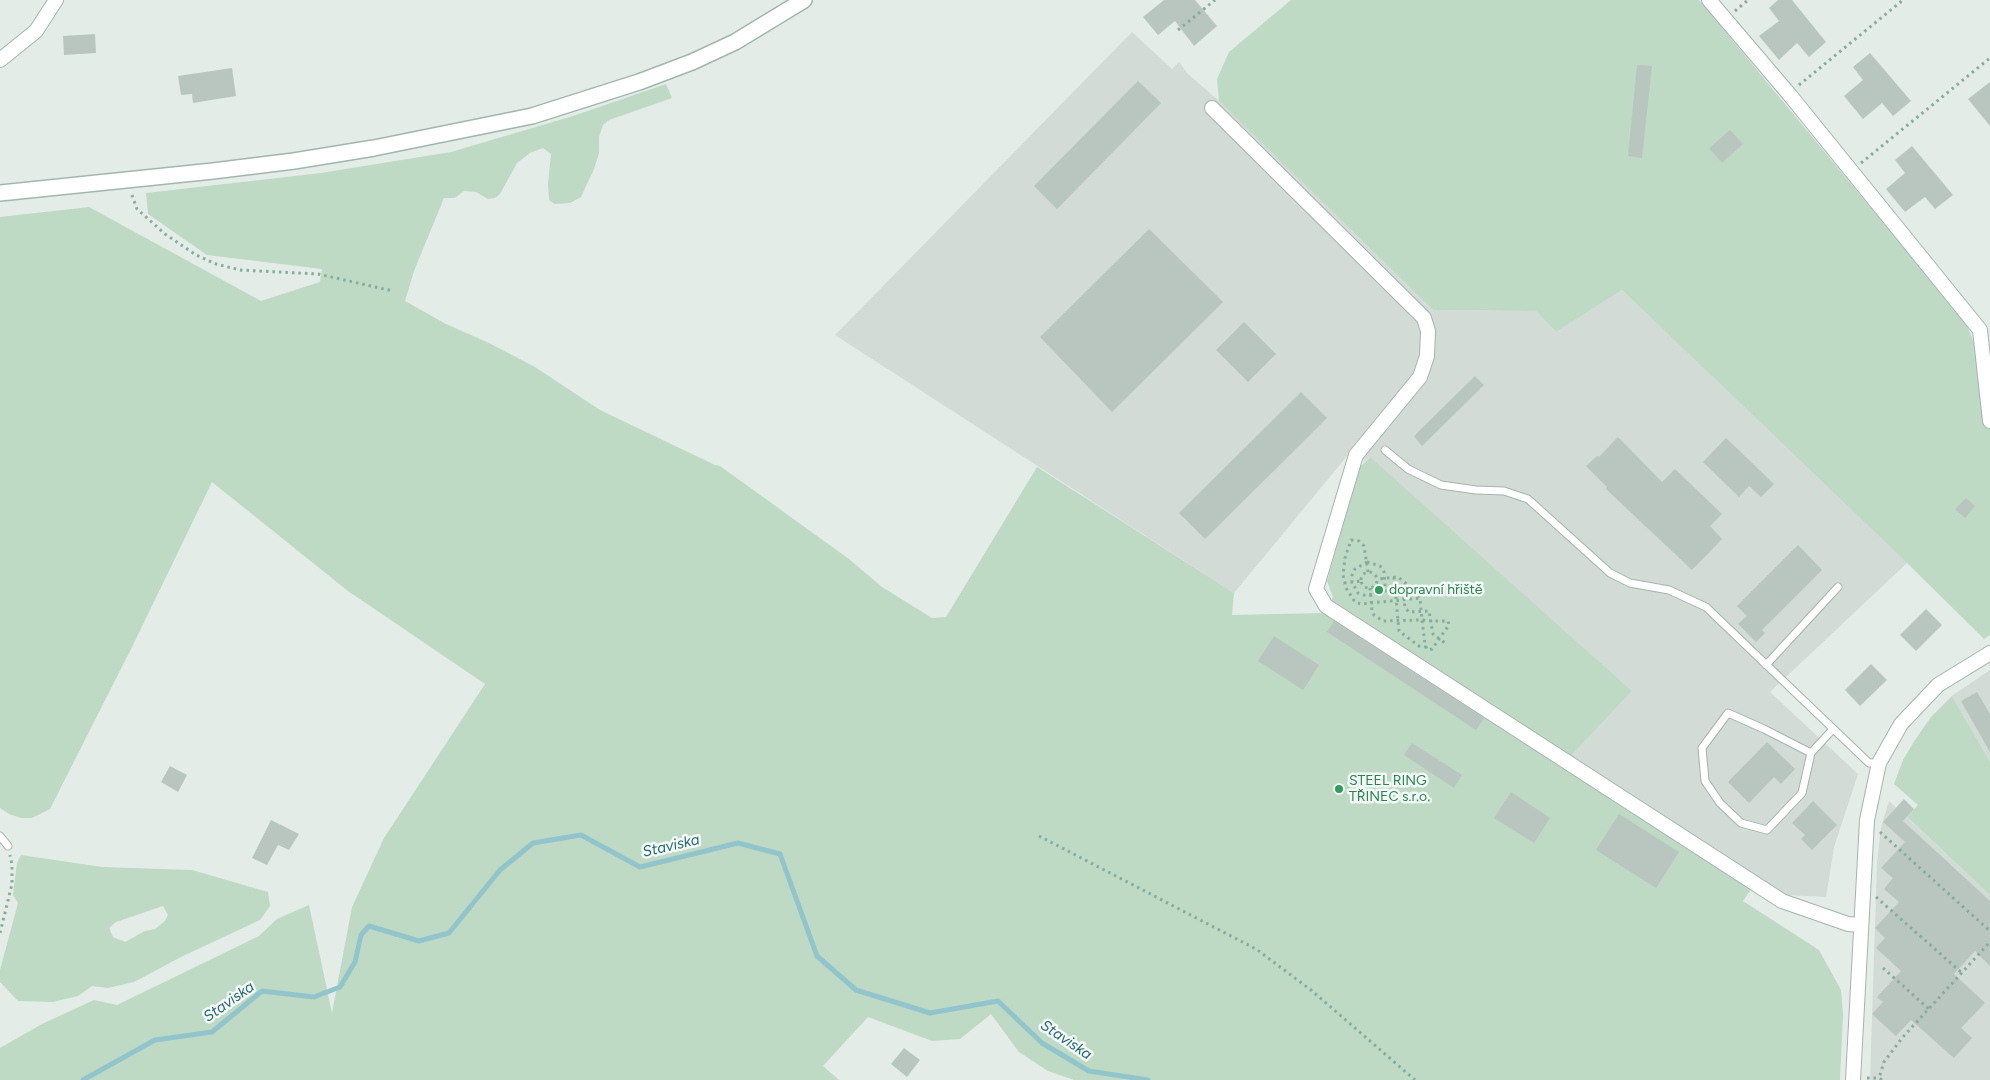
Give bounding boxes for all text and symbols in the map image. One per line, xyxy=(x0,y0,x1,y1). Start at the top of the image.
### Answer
place label: dopravní hřiště xyxy=(1389,582,1482,598)
marker: dopravní hřiště xyxy=(1373,584,1385,596)
place label: STEEL RING TŘINEC s.r.o. xyxy=(1349,773,1430,806)
marker: STEEL RING TŘINEC s.r.o. xyxy=(1333,783,1345,795)
water label: Staviska xyxy=(641,831,701,861)
water label: Staviska xyxy=(200,978,258,1026)
water label: Staviska xyxy=(1037,1016,1095,1064)

